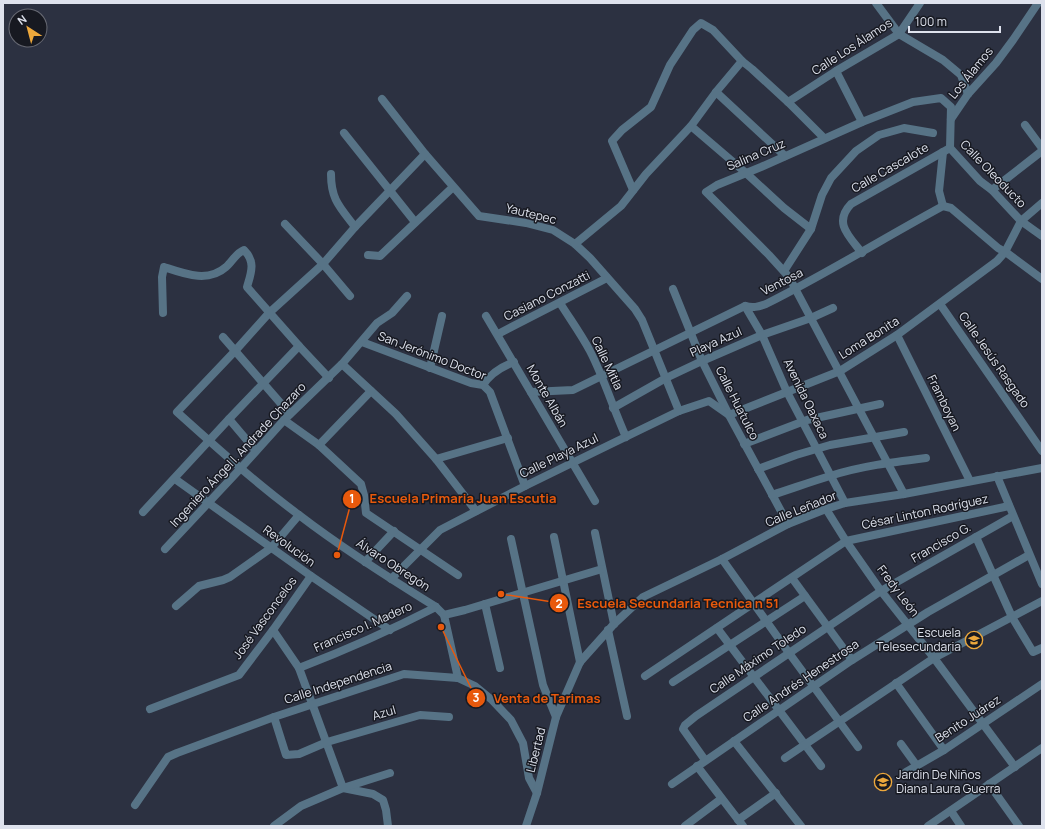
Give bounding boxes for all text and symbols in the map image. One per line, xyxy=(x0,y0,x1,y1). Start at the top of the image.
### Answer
north arrow xyxy=(8,8,48,48)
scale bar xyxy=(909,8,1000,34)
text: N xyxy=(14,11,30,28)
text: 100 m xyxy=(915,13,947,30)
street label: Calle Los Álamos xyxy=(808,14,895,79)
street label: Los Álamos xyxy=(944,43,997,102)
street label: Salina Cruz xyxy=(724,135,788,175)
street label: Calle Oleoducto xyxy=(957,136,1030,211)
street label: Calle Cascalote xyxy=(848,139,931,197)
street label: Yautepec xyxy=(504,199,559,228)
street label: Ventosa xyxy=(758,264,806,299)
street label: Casiano Conzatti xyxy=(501,266,593,325)
street label: Calle Jesús Rasgado xyxy=(955,308,1034,411)
street label: Loma Bonita xyxy=(835,312,902,363)
street label: Playa Azul xyxy=(687,323,745,361)
street label: San Jerónimo Doctor xyxy=(376,327,489,384)
street label: Calle Mitla xyxy=(588,333,627,392)
street label: Avenida Oaxaca xyxy=(780,356,833,442)
street label: Monte Albán xyxy=(523,361,572,430)
street label: Calle Huatulco xyxy=(712,363,763,443)
street label: Framboyan xyxy=(923,372,965,434)
street label: Ingeniero Ángel l. Andrade Chazaro xyxy=(166,379,309,531)
street label: Calle Playa Azul xyxy=(517,429,601,482)
callout: Escuela Primaria Juan Escutia xyxy=(342,486,565,511)
street label: Calle Leñador xyxy=(763,486,840,531)
text: Escuela Primaria Juan Escutia xyxy=(370,489,556,507)
text: 1 xyxy=(349,490,355,507)
street label: César Linton Rodríguez xyxy=(860,490,990,533)
street label: Francisco G. xyxy=(908,519,974,567)
street label: Revolución xyxy=(260,521,319,570)
street label: Álvaro Obregón xyxy=(353,534,433,595)
street label: Fredy León xyxy=(873,561,923,620)
street label: José Vasconcelos xyxy=(229,573,300,662)
callout: Escuela Secundaria Tecnica n 51 xyxy=(549,591,787,616)
text: Escuela Secundaria Tecnica n 51 xyxy=(577,594,779,612)
text: 2 xyxy=(555,595,563,612)
street label: Francisco I. Madero xyxy=(311,597,415,656)
street label: Calle Máximo Toledo xyxy=(706,620,809,697)
place label: Escuela Telesecundaria xyxy=(876,624,961,655)
school or university icon: Escuela Telesecundaria xyxy=(964,630,984,650)
street label: Calle Andrés Henestrosa xyxy=(739,635,862,726)
street label: Calle Independencia xyxy=(282,657,394,708)
callout: Venta de Tarimas xyxy=(466,686,609,711)
text: 3 xyxy=(473,689,480,706)
text: Venta de Tarimas xyxy=(494,689,600,707)
street label: Benito Juárez xyxy=(932,691,1004,746)
street label: Azul xyxy=(370,701,398,724)
street label: Libertad xyxy=(522,726,549,774)
place label: Jardin De Niños Diana Laura Guerra xyxy=(896,766,1000,797)
school or university icon: Jardin De Niños Diana Laura Guerra xyxy=(873,772,893,792)

